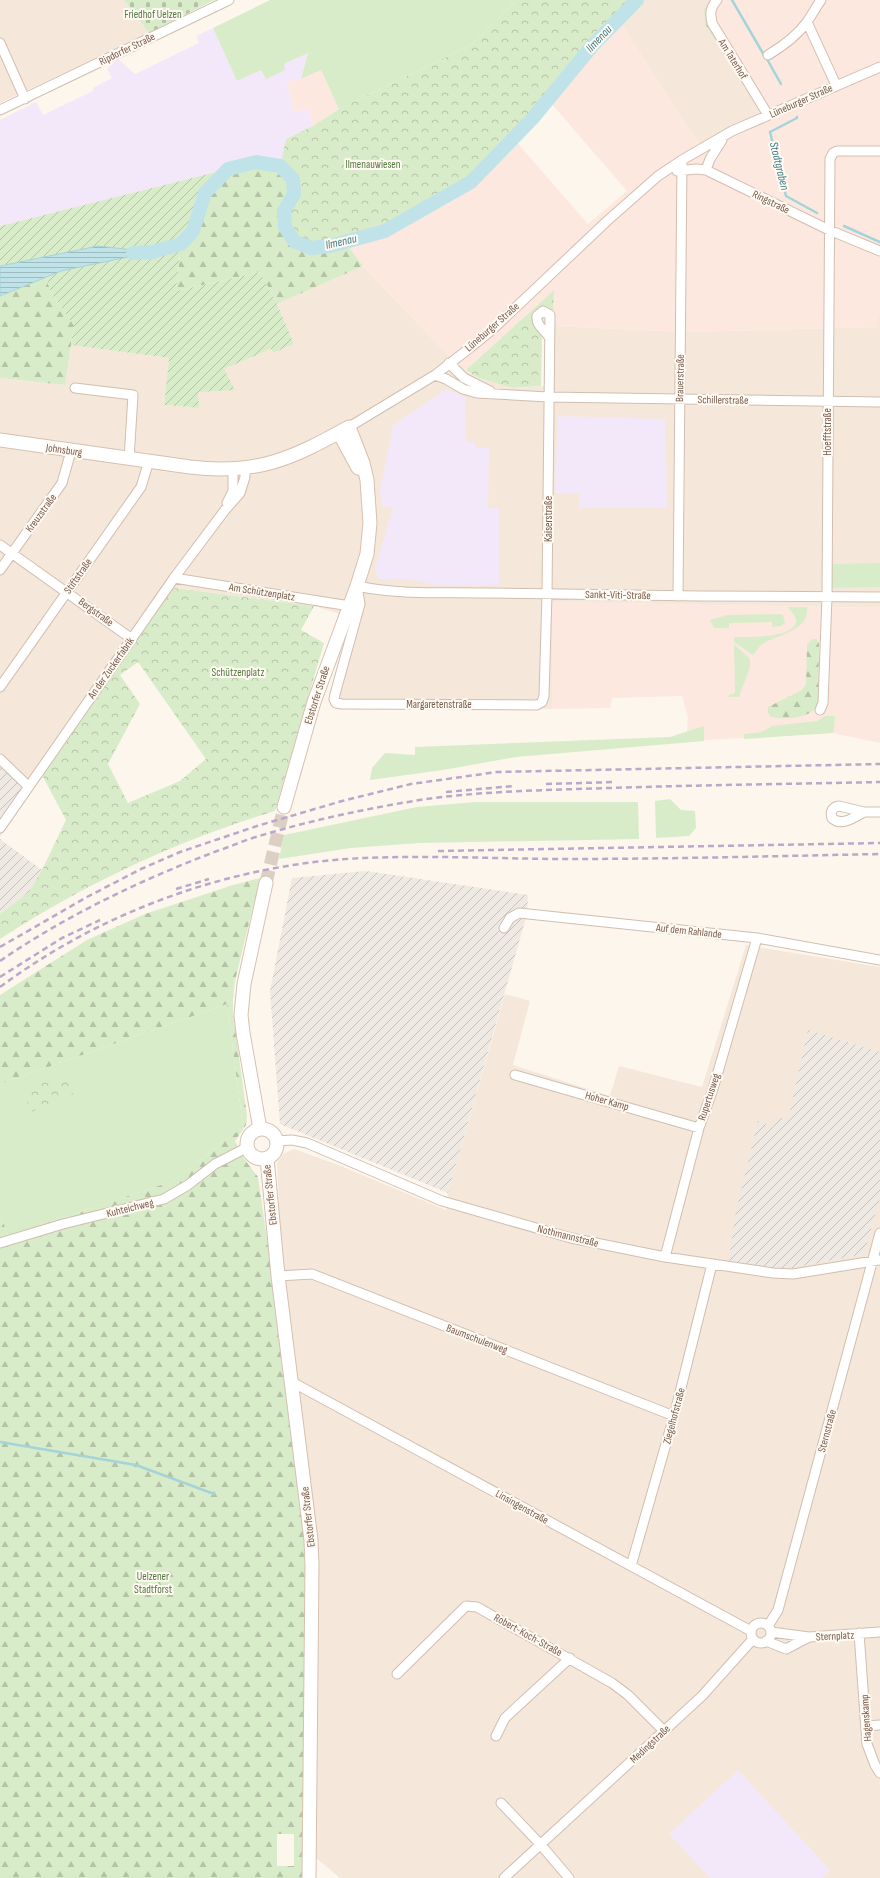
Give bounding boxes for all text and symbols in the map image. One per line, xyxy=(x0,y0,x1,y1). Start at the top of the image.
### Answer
park label: Friedhof Uelzen xyxy=(124,8,182,21)
water label: Ilmenau xyxy=(583,22,615,56)
street label: Ripdorfer Straße xyxy=(97,30,157,68)
street label: Am Taterhof xyxy=(715,36,751,82)
street label: Lüneburger Straße xyxy=(767,81,835,121)
water label: Stadtgraben xyxy=(766,140,792,192)
park label: Ilmenauwiesen xyxy=(345,158,401,171)
street label: Ringstraße xyxy=(750,187,792,217)
water label: Ilmenau xyxy=(324,231,358,253)
street label: Lüneburger Straße xyxy=(462,300,522,354)
street label: Brauerstraße xyxy=(673,354,687,402)
street label: Schillerstraße xyxy=(697,393,749,407)
street label: Hoefftstraße xyxy=(821,408,834,456)
street label: Johnsburg xyxy=(44,441,84,459)
street label: Kreuzstraße xyxy=(23,491,59,535)
street label: Kaiserstraße xyxy=(542,496,555,542)
street label: Stiftstraße xyxy=(61,556,95,596)
street label: Am Schützenplatz xyxy=(227,580,296,604)
street label: Sankt-Viti-Straße xyxy=(585,588,651,602)
street label: Bergstraße xyxy=(76,595,116,629)
street label: An der Zuckerfabrik xyxy=(85,634,137,702)
street label: Ebstorfer Straße xyxy=(301,664,333,726)
park label: Schützenplatz xyxy=(212,666,265,679)
street label: Margaretenstraße xyxy=(406,698,472,711)
street label: Auf dem Rahlande xyxy=(655,921,722,941)
street label: Rupertusweg xyxy=(695,1071,723,1122)
street label: Hoher Kamp xyxy=(584,1089,630,1113)
street label: Ebstorfer Straße xyxy=(260,1164,280,1226)
street label: Kuhteichweg xyxy=(105,1196,155,1220)
street label: Nothmannstraße xyxy=(536,1222,600,1250)
street label: Baumschulenweg xyxy=(445,1321,510,1357)
street label: Ziegelhofstraße xyxy=(660,1386,688,1446)
street label: Sternstraße xyxy=(815,1408,839,1454)
street label: Ebstorfer Straße xyxy=(298,1486,318,1548)
street label: Linsingenstraße xyxy=(493,1487,551,1527)
park label: Uelzener Stadtforst xyxy=(134,1570,173,1596)
street label: Robert-Koch-Straße xyxy=(492,1611,564,1659)
street label: Sternplatz xyxy=(815,1628,855,1643)
street label: Hagenskamp xyxy=(858,1694,874,1742)
street label: Medingstraße xyxy=(627,1722,673,1766)

